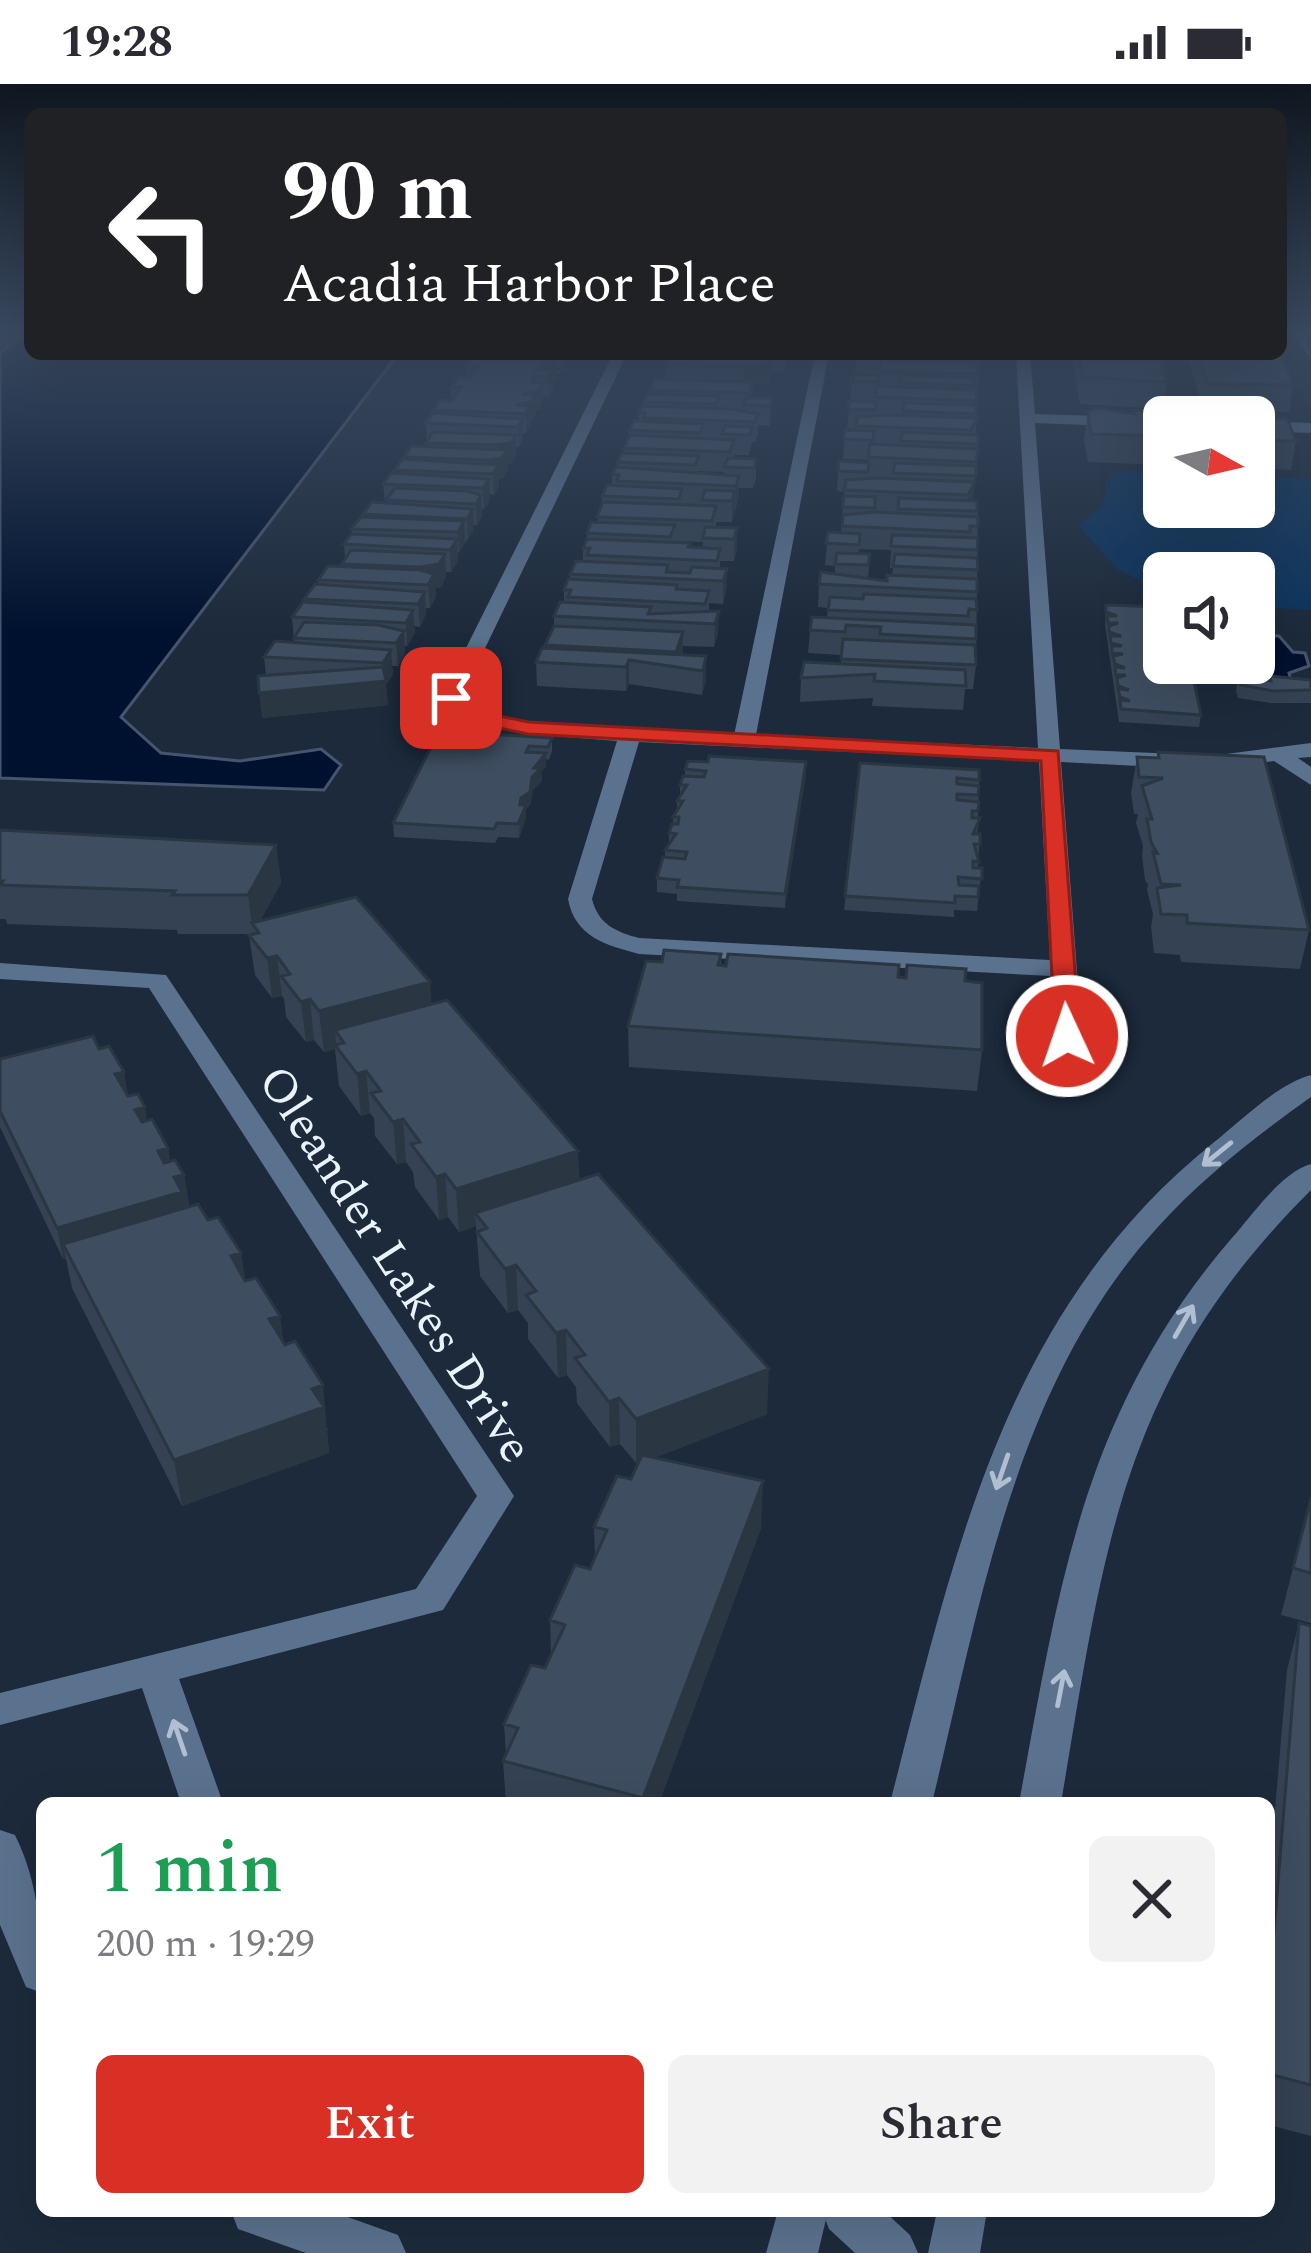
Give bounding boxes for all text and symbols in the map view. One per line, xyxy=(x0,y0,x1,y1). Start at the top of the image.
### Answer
text: 19:28 xyxy=(60,8,173,77)
text: 90 m xyxy=(282,129,473,257)
icon: left xyxy=(84,156,240,312)
text: Acadia Harbor Place xyxy=(282,244,776,326)
north arrow xyxy=(1143,396,1275,528)
map controls xyxy=(1143,396,1275,684)
button: sound xyxy=(1143,552,1275,684)
pin xyxy=(400,647,502,749)
icon: arrive xyxy=(418,665,484,731)
position arrow xyxy=(1004,973,1130,1099)
street label: Oleander Lakes Drive xyxy=(239,1051,551,1478)
one-way arrow xyxy=(1202,1140,1233,1167)
one-way arrow xyxy=(1173,1304,1196,1339)
one-way arrow xyxy=(989,1452,1011,1490)
one-way arrow xyxy=(1051,1669,1074,1708)
one-way arrow xyxy=(167,1719,188,1756)
text: 1 min xyxy=(96,1815,283,1924)
button: close xyxy=(1089,1836,1215,1962)
text: 200 m · 19:29 xyxy=(96,1915,315,1974)
button: Exit xyxy=(96,2055,644,2193)
button: Share xyxy=(668,2055,1215,2193)

